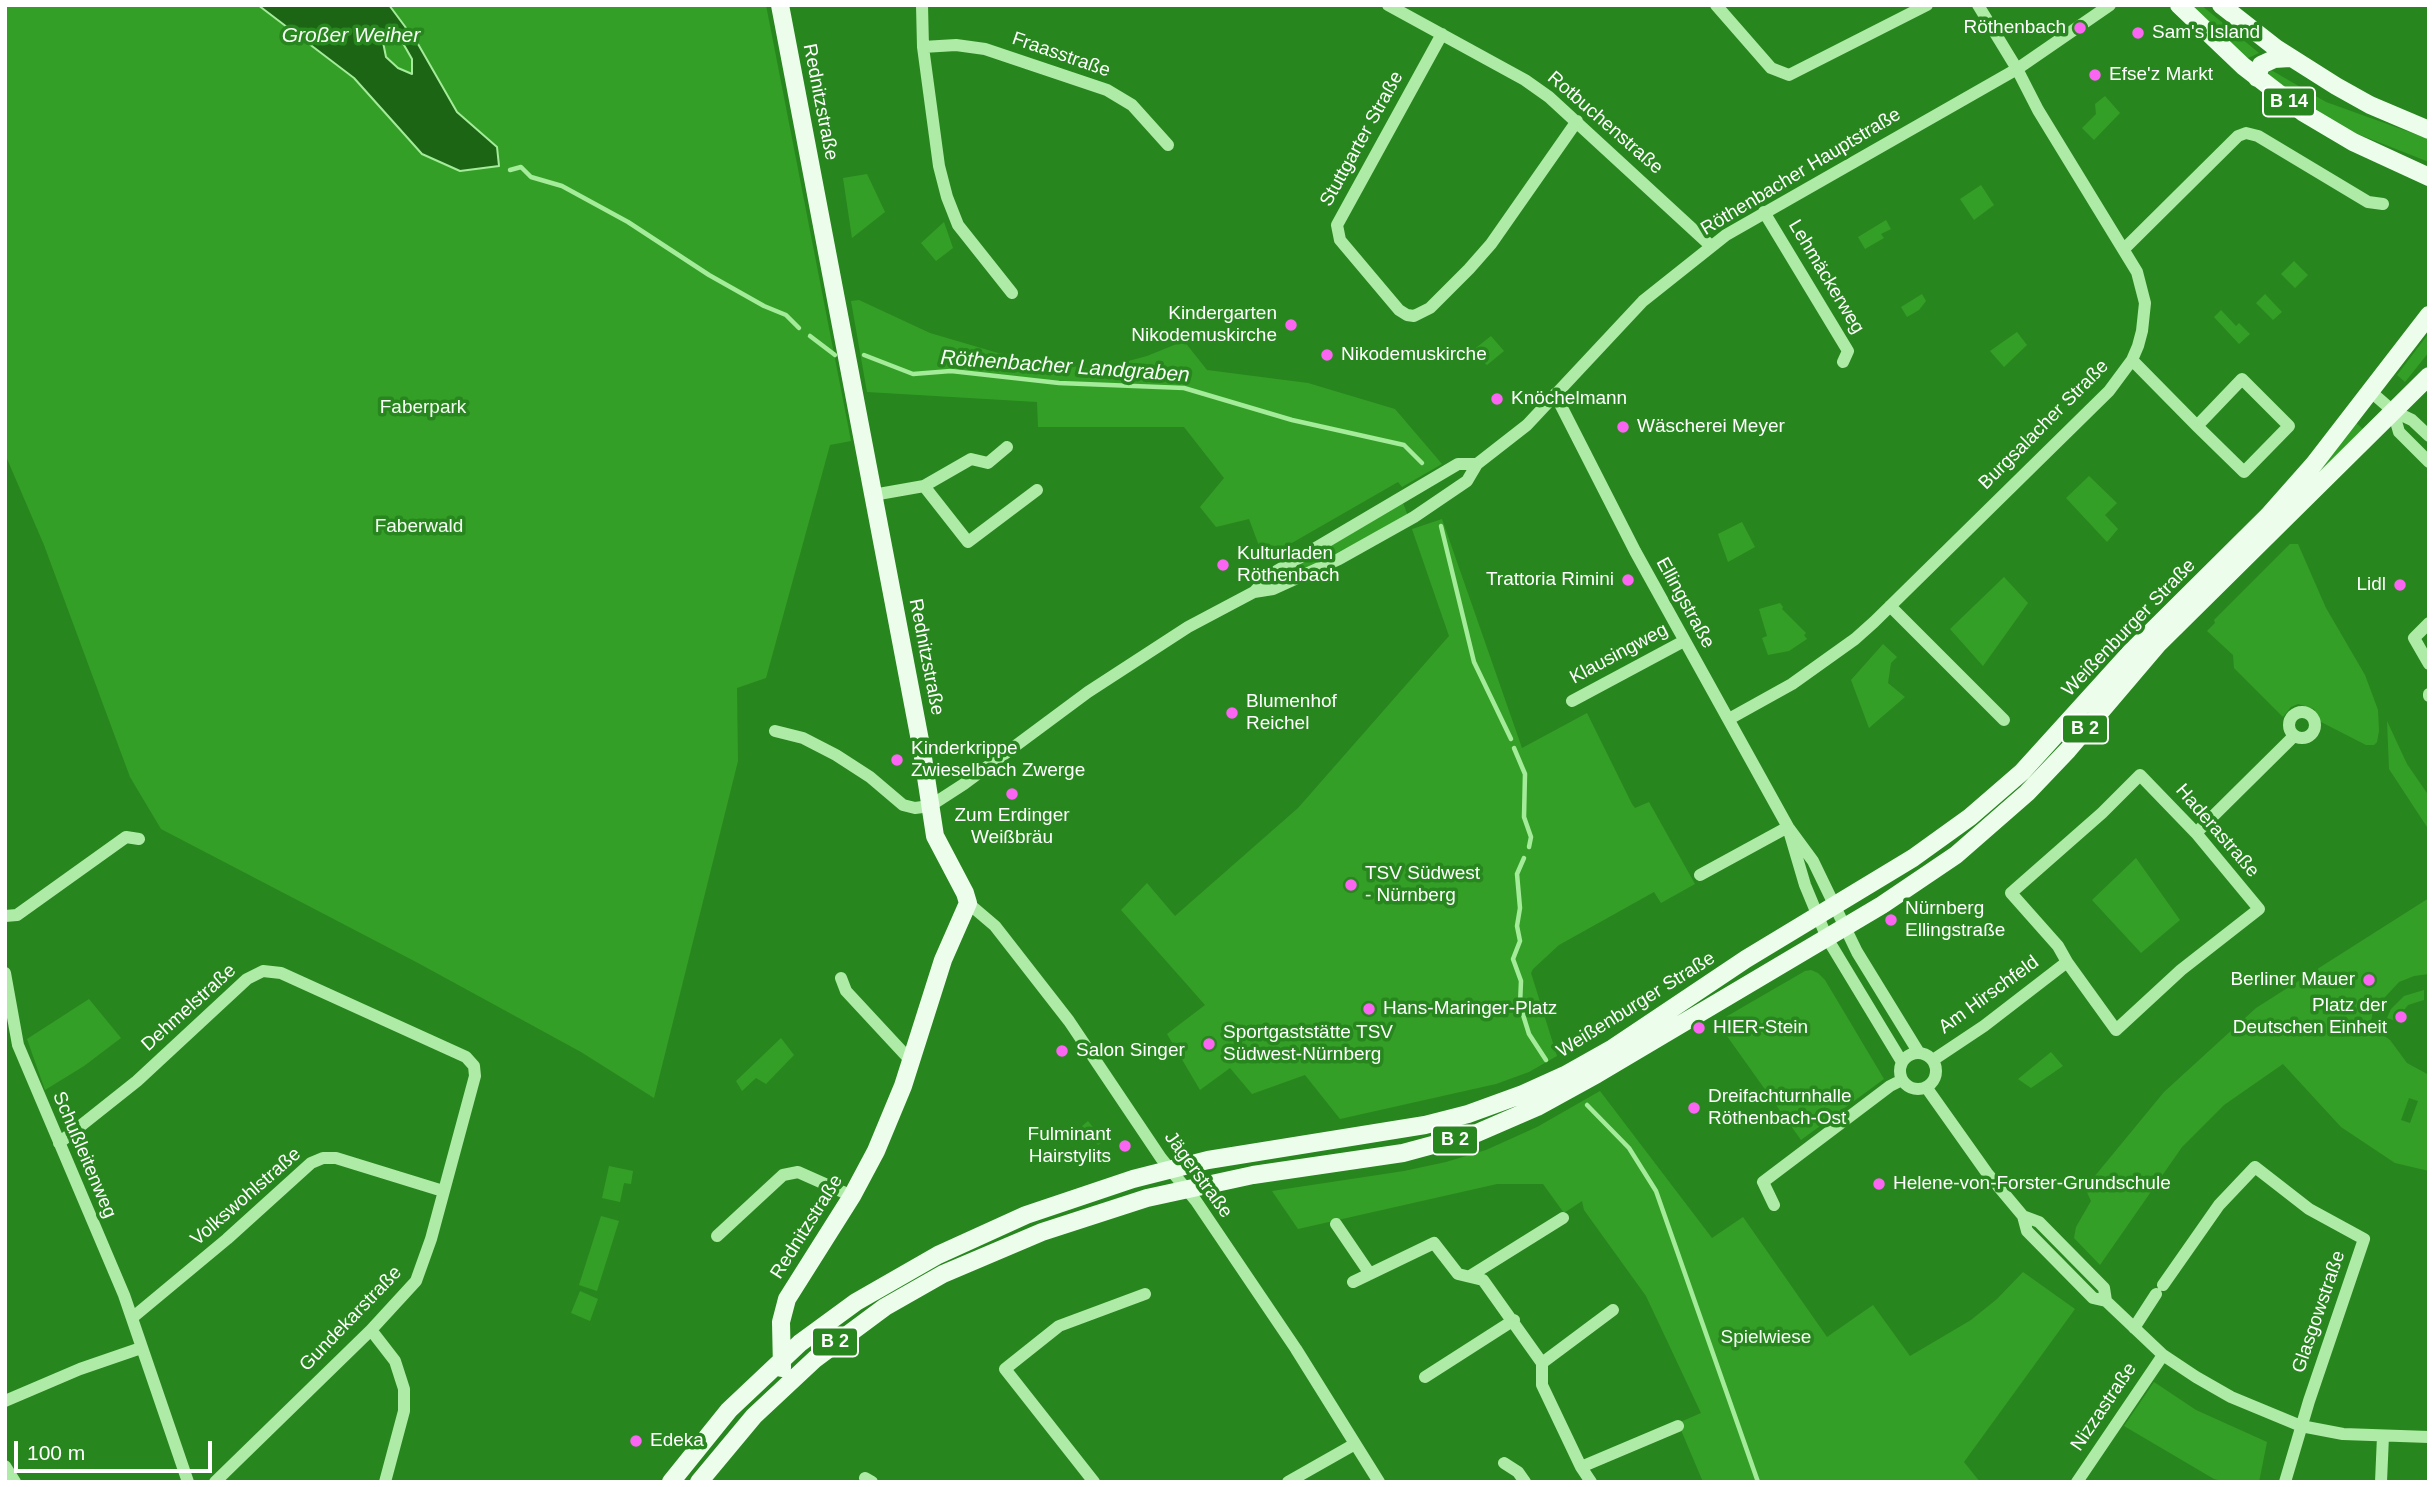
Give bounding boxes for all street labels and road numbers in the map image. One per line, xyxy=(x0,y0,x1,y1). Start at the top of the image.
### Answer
street label: Fraasstraße xyxy=(1009,28,1113,82)
street label: Rednitzstraße xyxy=(798,42,842,162)
street label: Stuttgarter Straße xyxy=(1315,67,1409,211)
street label: Rotbuchenstraße xyxy=(1543,67,1667,179)
road number: B 14 xyxy=(2263,88,2315,116)
street label: Röthenbacher Hauptstraße xyxy=(1697,103,1905,241)
street label: Lehmäckerweg xyxy=(1783,216,1869,338)
street label: Burgsalacher Straße xyxy=(1974,355,2114,495)
street label: Ellingstraße xyxy=(1651,554,1719,652)
street label: Weißenburger Straße xyxy=(2057,554,2201,702)
street label: Rednitzstraße xyxy=(904,597,948,717)
street label: Klausingweg xyxy=(1566,619,1672,689)
road number: B 2 xyxy=(2062,714,2108,744)
street label: Haderastraße xyxy=(2170,780,2264,882)
street label: Weißenburger Straße xyxy=(1553,947,1719,1063)
street label: Am Hirschfeld xyxy=(1934,951,2044,1039)
street label: Dehmelstraße xyxy=(137,960,241,1056)
street label: Schußleitenweg xyxy=(47,1088,121,1222)
road number: B 2 xyxy=(1432,1126,1478,1154)
street label: Jägerstraße xyxy=(1159,1127,1237,1223)
street label: Volkswohlstraße xyxy=(186,1143,306,1251)
street label: Rednitzstraße xyxy=(766,1171,848,1283)
street label: Glasgowstraße xyxy=(2287,1248,2351,1376)
street label: Gundekarstraße xyxy=(295,1262,407,1376)
road number: B 2 xyxy=(812,1328,858,1357)
street label: Nizzastraße xyxy=(2066,1359,2142,1455)

